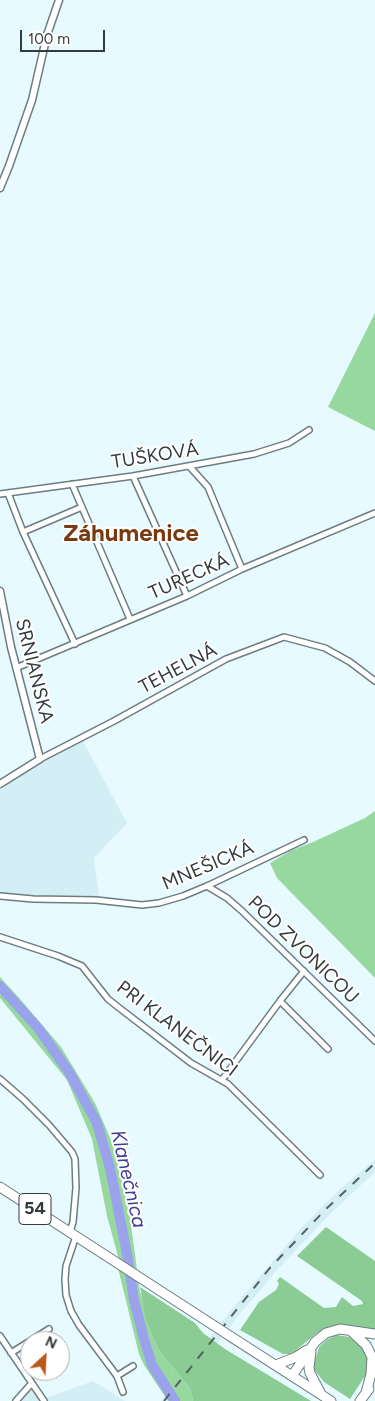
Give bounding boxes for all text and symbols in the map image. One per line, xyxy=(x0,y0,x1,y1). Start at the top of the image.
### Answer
scale bar xyxy=(22,20,108,52)
text: 100 m xyxy=(28,30,70,48)
street label: TUŠKOVÁ xyxy=(110,438,200,474)
district label: Záhumenice xyxy=(63,520,199,548)
street label: TURECKÁ xyxy=(145,549,233,605)
street label: SRNIANSKA xyxy=(10,616,58,726)
street label: TEHELNÁ xyxy=(135,639,221,699)
street label: MNEŠICKÁ xyxy=(159,837,257,895)
street label: POD ZVONICOU xyxy=(243,891,363,1009)
street label: PRI KLANEČNICI xyxy=(112,976,242,1082)
water label: Klanečnica xyxy=(105,1128,151,1230)
road number: 54 xyxy=(19,1194,51,1224)
north arrow xyxy=(20,1331,70,1381)
text: N xyxy=(43,1333,60,1353)

